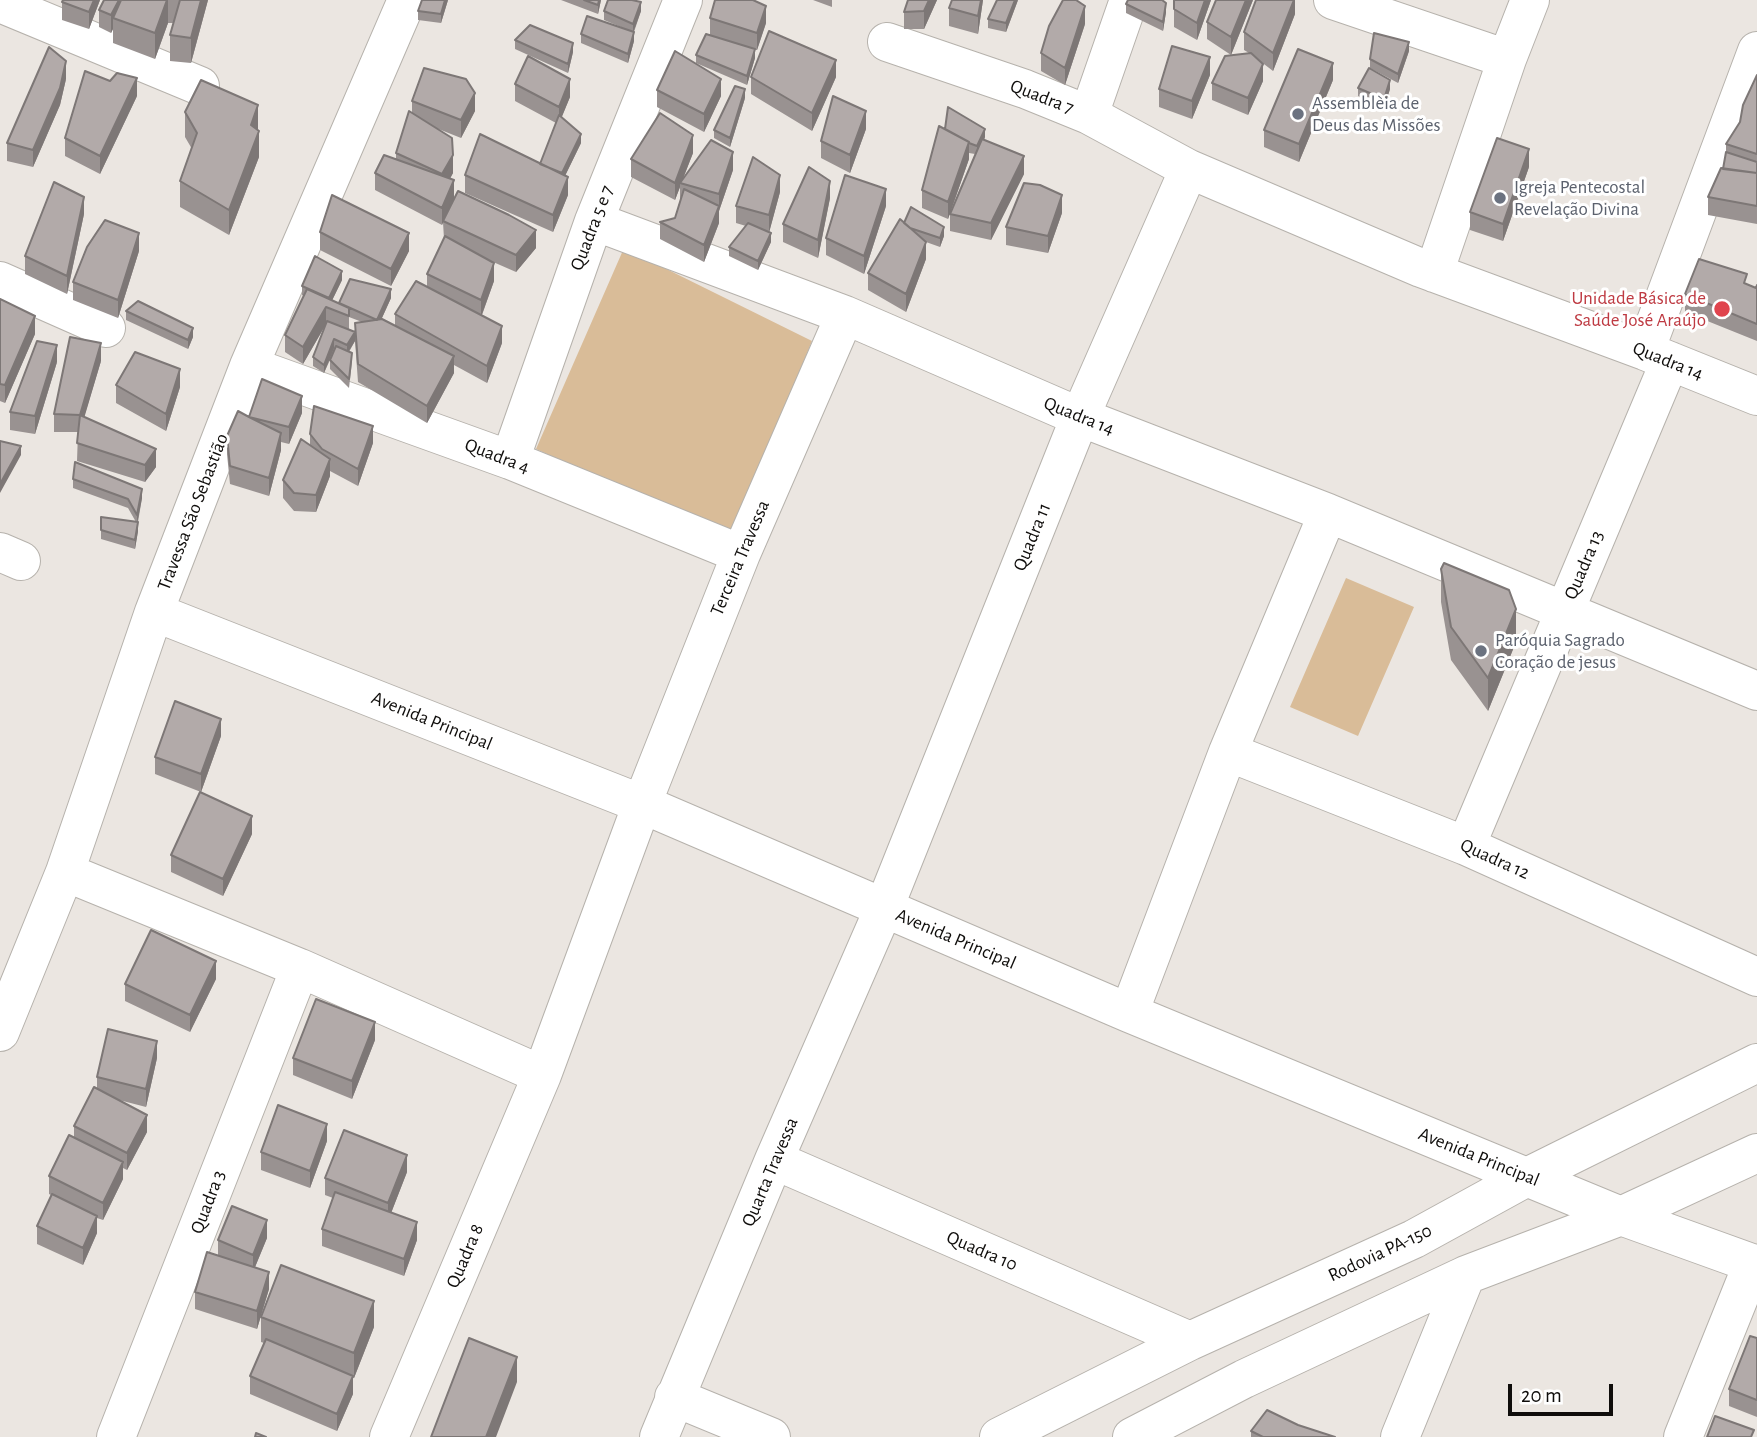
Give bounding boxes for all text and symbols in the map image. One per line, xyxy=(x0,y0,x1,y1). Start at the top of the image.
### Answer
street label: Quadra 7 xyxy=(1007,74,1077,120)
place label: Assemblèia de Deus das Missões xyxy=(1312,92,1440,136)
marker: Assemblèia de Deus das Missões xyxy=(1290,106,1306,122)
place label: Igreja Pentecostal Revelação Divina xyxy=(1514,176,1645,220)
street label: Quadra 5 e 7 xyxy=(565,182,619,274)
marker: Igreja Pentecostal Revelação Divina xyxy=(1492,190,1508,206)
place label: Unidade Básica de Saúde José Araújo xyxy=(1571,287,1706,331)
marker: Unidade Básica de Saúde José Araújo xyxy=(1712,299,1732,319)
street label: Quadra 14 xyxy=(1629,337,1707,385)
street label: Quadra 14 xyxy=(1040,392,1118,440)
street label: Travessa São Sebastião xyxy=(153,430,233,594)
street label: Quadra 4 xyxy=(461,433,533,479)
street label: Terceira Travessa xyxy=(705,497,775,619)
street label: Quadra 11 xyxy=(1008,500,1056,574)
street label: Quadra 13 xyxy=(1559,527,1609,603)
place label: Paróquia Sagrado Coração de jesus xyxy=(1495,629,1625,673)
marker: Paróquia Sagrado Coração de jesus xyxy=(1473,643,1489,659)
street label: Avenida Principal xyxy=(368,686,496,756)
street label: Quadra 12 xyxy=(1457,834,1533,884)
street label: Avenida Principal xyxy=(892,903,1020,975)
street label: Quarta Travessa xyxy=(737,1114,803,1230)
street label: Avenida Principal xyxy=(1415,1122,1543,1192)
street label: Quadra 3 xyxy=(186,1167,230,1237)
street label: Rodovia PA-150 xyxy=(1324,1219,1436,1287)
street label: Quadra 8 xyxy=(441,1221,489,1291)
street label: Quadra 10 xyxy=(943,1226,1021,1276)
scale bar xyxy=(1512,1370,1617,1414)
text: 20 m xyxy=(1521,1385,1562,1406)

